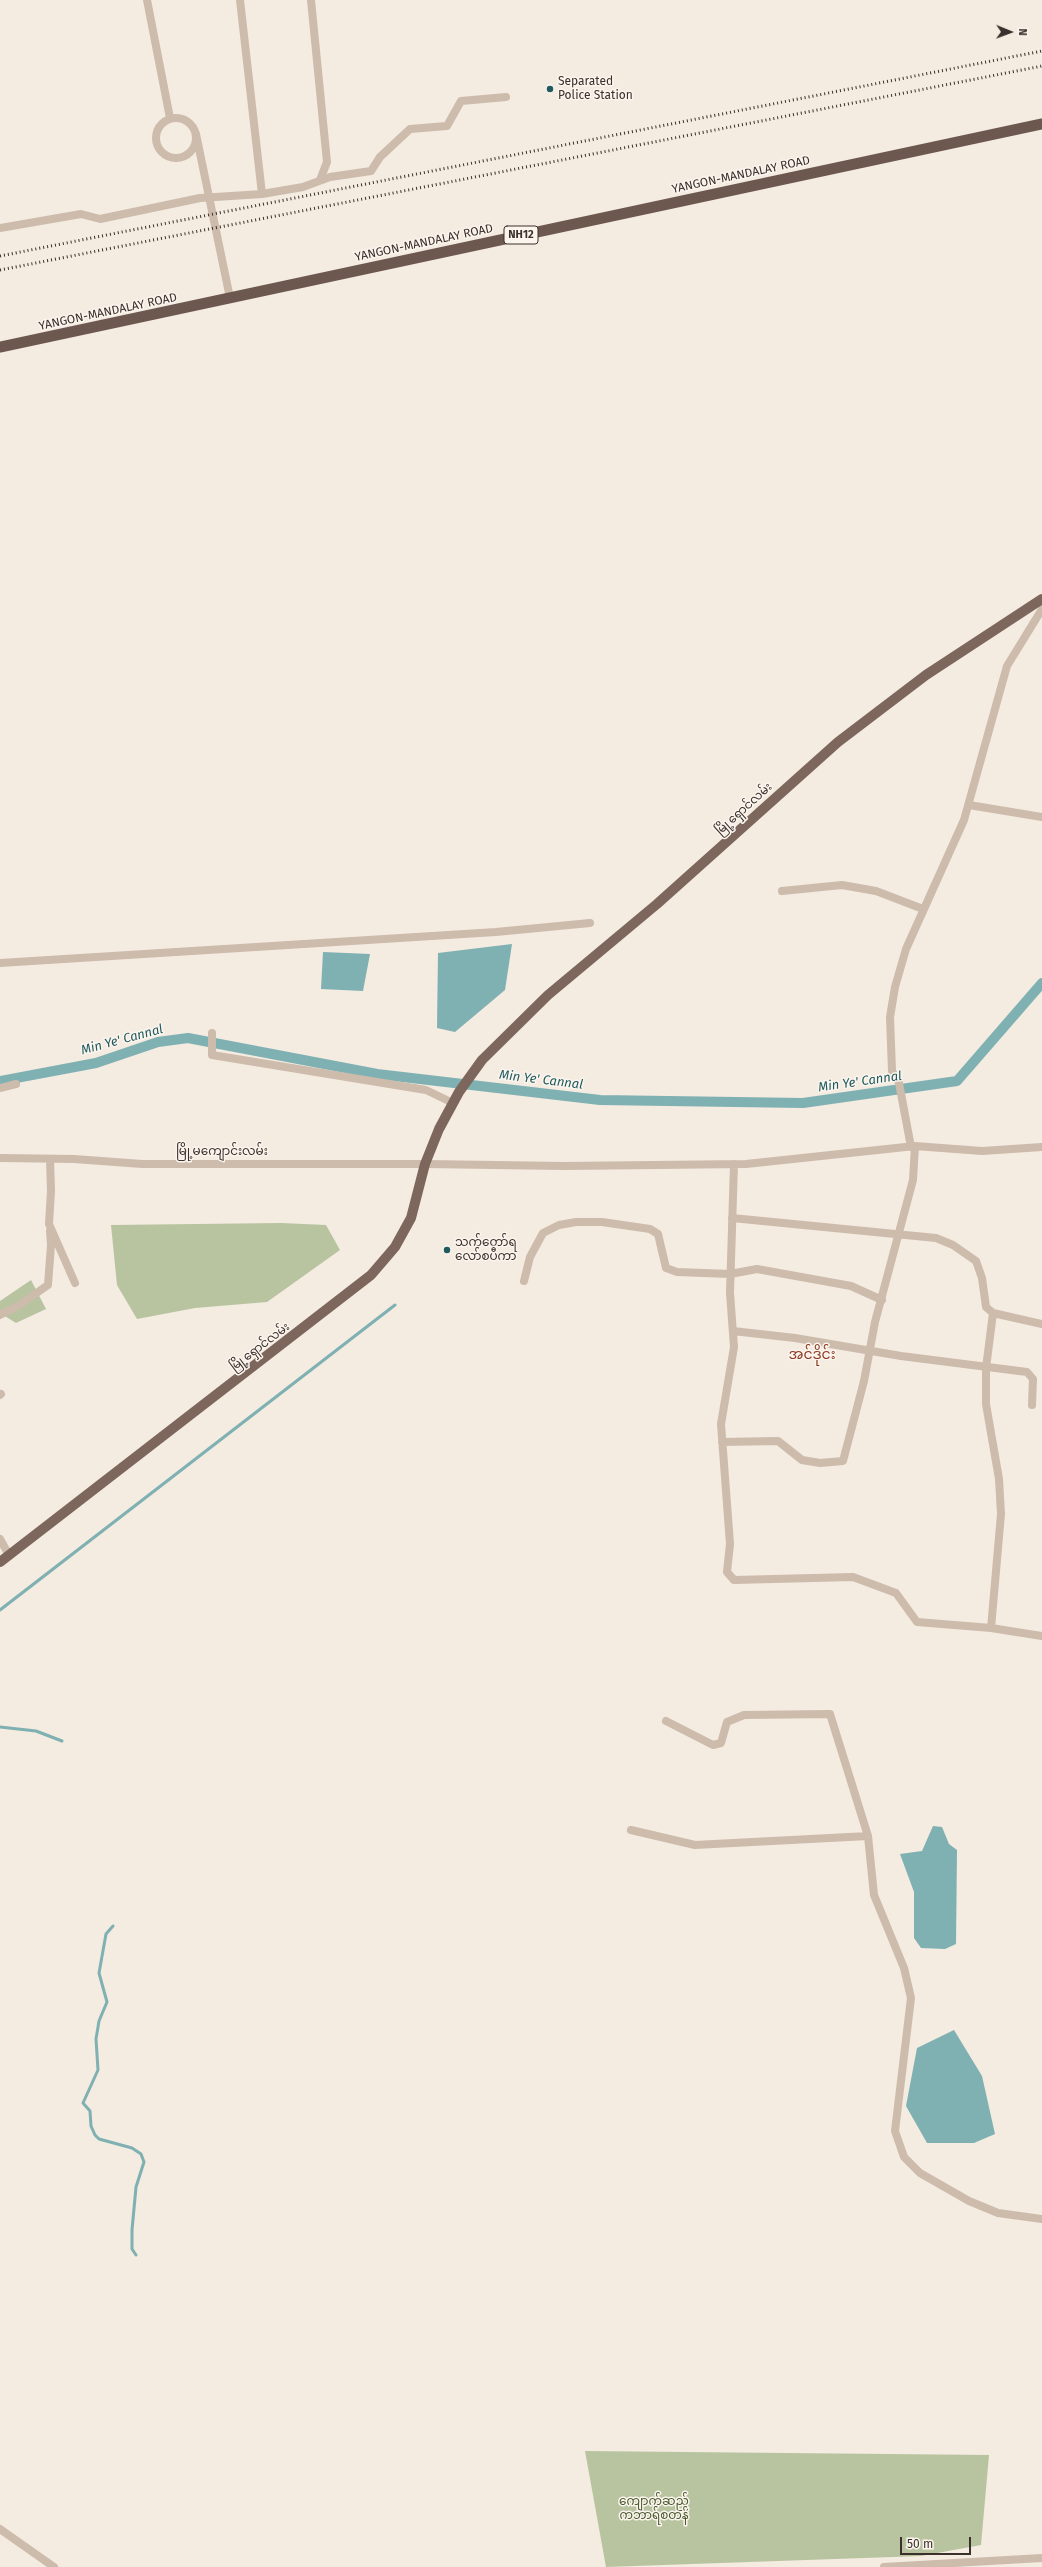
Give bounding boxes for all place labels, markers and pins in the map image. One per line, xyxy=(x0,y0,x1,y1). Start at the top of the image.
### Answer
place label: Separated Police Station xyxy=(558,75,633,103)
marker: Separated Police Station xyxy=(545,84,555,94)
place label: သက်တော်ရ လော်စပီကာ xyxy=(455,1236,517,1264)
marker: သက်တော်ရ လော်စပီကာ xyxy=(442,1245,452,1255)

